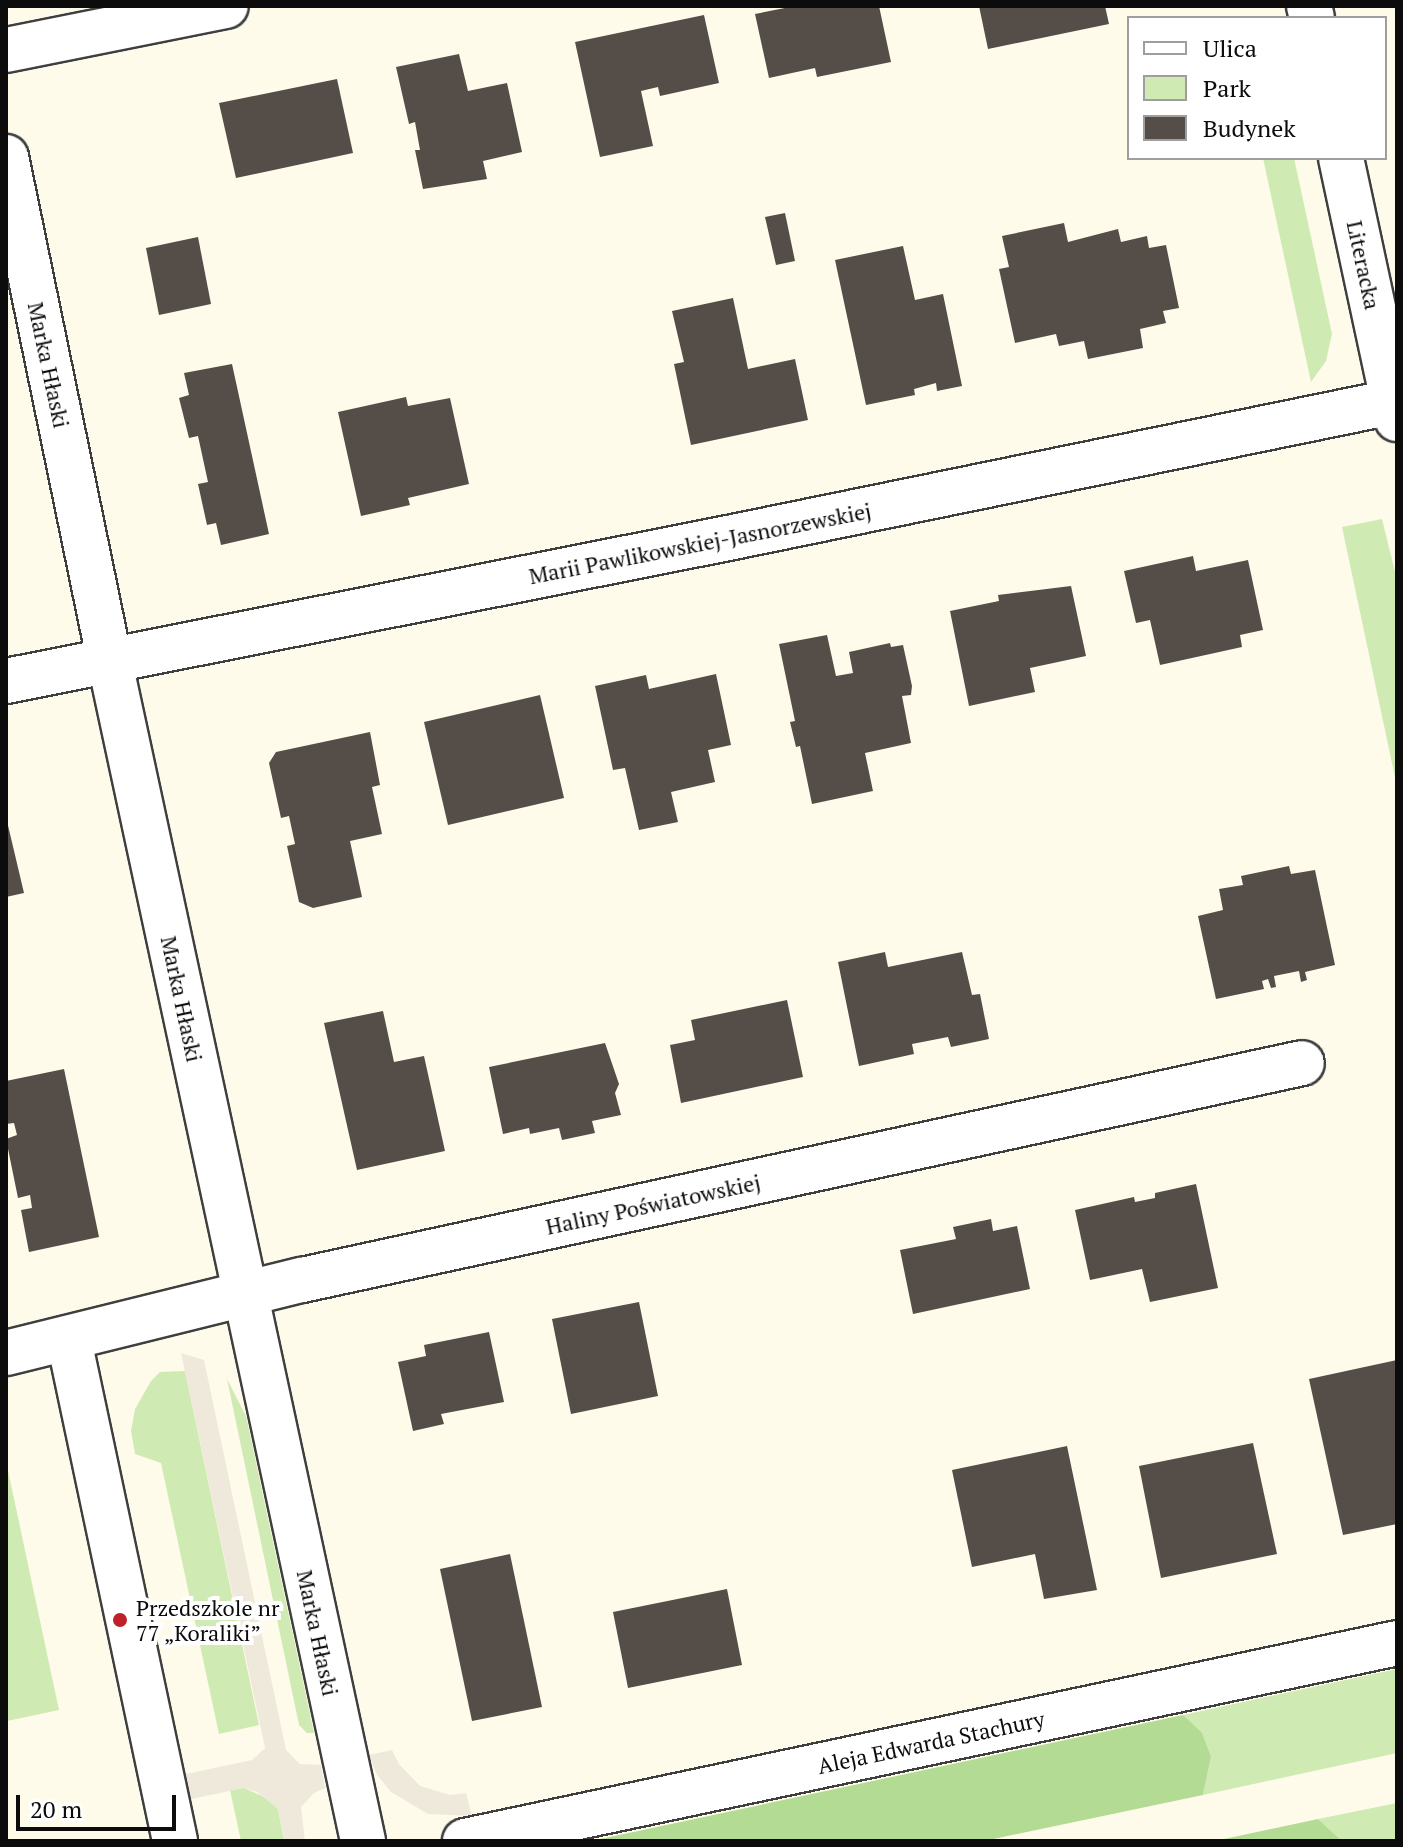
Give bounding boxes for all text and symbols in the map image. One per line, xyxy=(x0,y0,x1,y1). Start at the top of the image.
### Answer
legend xyxy=(1127,16,1387,160)
text: Ulica xyxy=(1203,32,1257,64)
text: Park xyxy=(1203,72,1251,104)
text: Budynek xyxy=(1203,112,1296,144)
street label: Literacka xyxy=(1342,218,1386,312)
street label: Marka Hłaski xyxy=(23,300,75,430)
street label: Marii Pawlikowskiej-Jasnorzewskiej xyxy=(527,497,873,589)
street label: Marka Hłaski xyxy=(156,934,208,1064)
street label: Haliny Poświatowskiej xyxy=(543,1168,763,1240)
street label: Marka Hłaski xyxy=(292,1568,344,1698)
place label: Przedszkole nr 77 „Koraliki” xyxy=(136,1594,279,1646)
marker: Przedszkole nr 77 „Koraliki” xyxy=(111,1611,129,1629)
street label: Aleja Edwarda Stachury xyxy=(815,1705,1047,1779)
scale bar xyxy=(20,1779,180,1829)
text: 20 m xyxy=(30,1793,82,1825)

